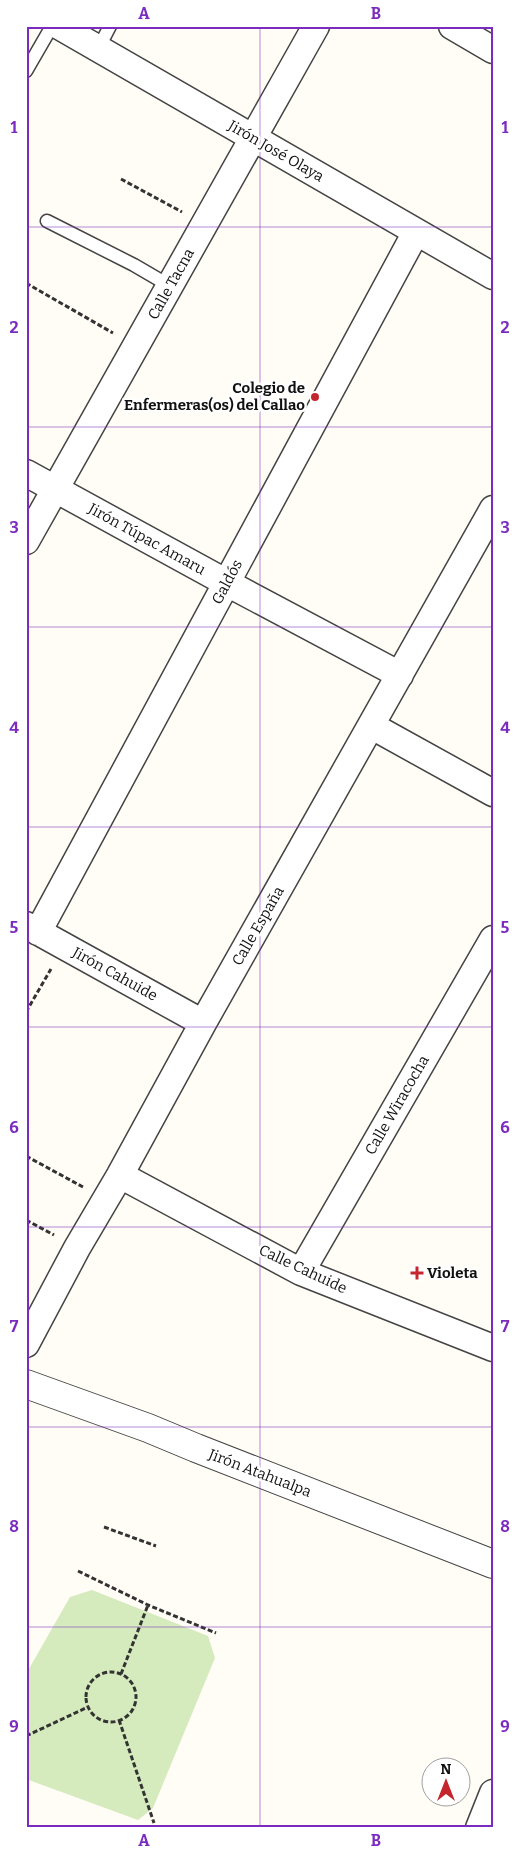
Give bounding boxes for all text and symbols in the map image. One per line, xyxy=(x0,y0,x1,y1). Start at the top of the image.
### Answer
text: A xyxy=(138,4,150,23)
text: B xyxy=(371,4,381,23)
street label: Jirón José Olaya xyxy=(224,116,327,186)
text: 1 xyxy=(11,118,18,137)
text: 1 xyxy=(502,118,509,137)
street label: Calle Tacna xyxy=(144,245,198,323)
text: 2 xyxy=(9,318,19,337)
text: 2 xyxy=(500,318,510,337)
place label: Colegio de Enfermeras(os) del Callao xyxy=(124,379,305,414)
marker: Colegio de Enfermeras(os) del Callao xyxy=(309,391,321,403)
street label: Jirón Túpac Amaru xyxy=(84,499,209,579)
text: 3 xyxy=(9,518,19,537)
text: 3 xyxy=(500,518,510,537)
street label: Galdós xyxy=(208,557,246,607)
text: 4 xyxy=(9,718,19,737)
text: 4 xyxy=(500,718,510,737)
street label: Calle España xyxy=(228,883,288,969)
text: 5 xyxy=(10,918,19,937)
text: 5 xyxy=(501,918,510,937)
street label: Jirón Cahuide xyxy=(68,943,161,1005)
street label: Calle Wiracocha xyxy=(361,1052,433,1158)
text: 6 xyxy=(9,1118,19,1137)
text: 6 xyxy=(500,1118,510,1137)
street label: Calle Cahuide xyxy=(256,1241,350,1297)
place label: Violeta xyxy=(427,1264,478,1282)
marker: Violeta xyxy=(411,1267,423,1279)
text: 7 xyxy=(10,1317,19,1336)
text: 7 xyxy=(501,1317,510,1336)
street label: Jirón Atahualpa xyxy=(205,1445,314,1501)
text: 8 xyxy=(9,1517,19,1536)
text: 8 xyxy=(500,1517,510,1536)
text: 9 xyxy=(9,1717,19,1736)
text: 9 xyxy=(500,1717,510,1736)
north arrow xyxy=(422,1756,472,1806)
text: N xyxy=(441,1761,452,1778)
text: A xyxy=(138,1831,150,1850)
text: B xyxy=(371,1831,381,1850)

